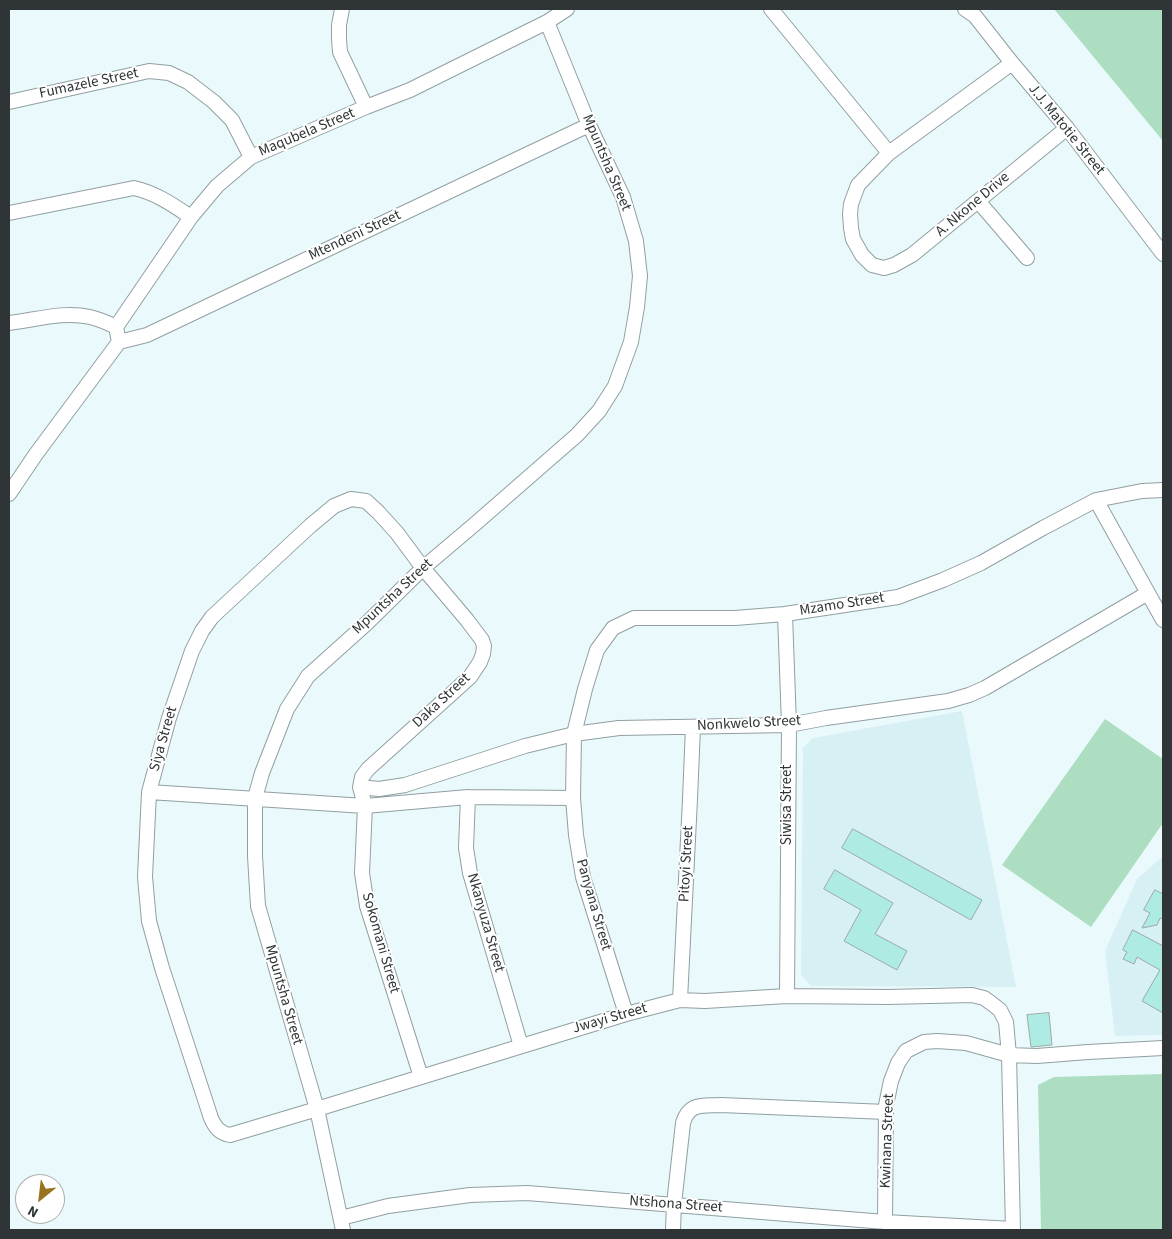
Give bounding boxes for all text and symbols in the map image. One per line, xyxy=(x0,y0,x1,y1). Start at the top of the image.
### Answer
street label: Fumazele Street xyxy=(38,65,140,103)
street label: J.J. Matotie Street xyxy=(1024,81,1108,179)
street label: Maqubela Street xyxy=(256,105,358,161)
street label: Mpuntsha Street xyxy=(578,112,634,214)
street label: A. Nkone Drive xyxy=(932,169,1014,241)
street label: Mtendeni Street xyxy=(306,207,404,265)
street label: Mpuntsha Street xyxy=(349,555,437,639)
street label: Mzamo Street xyxy=(798,589,886,621)
street label: Daka Street xyxy=(409,670,475,732)
street label: Siya Street xyxy=(146,705,182,773)
street label: Nonkwelo Street xyxy=(697,712,801,736)
street label: Siwisa Street xyxy=(779,765,797,845)
street label: Pitoyi Street xyxy=(676,825,698,903)
street label: Panyana Street xyxy=(571,857,615,953)
street label: Nkanyuza Street xyxy=(462,871,508,975)
street label: Sokomani Street xyxy=(357,891,403,995)
street label: Mpuntsha Street xyxy=(260,943,306,1047)
street label: Jwayi Street xyxy=(571,1000,649,1038)
street label: Kwinana Street xyxy=(877,1093,899,1189)
north arrow xyxy=(15,1174,65,1224)
street label: Ntshona Street xyxy=(629,1193,723,1217)
text: N xyxy=(24,1200,42,1222)

